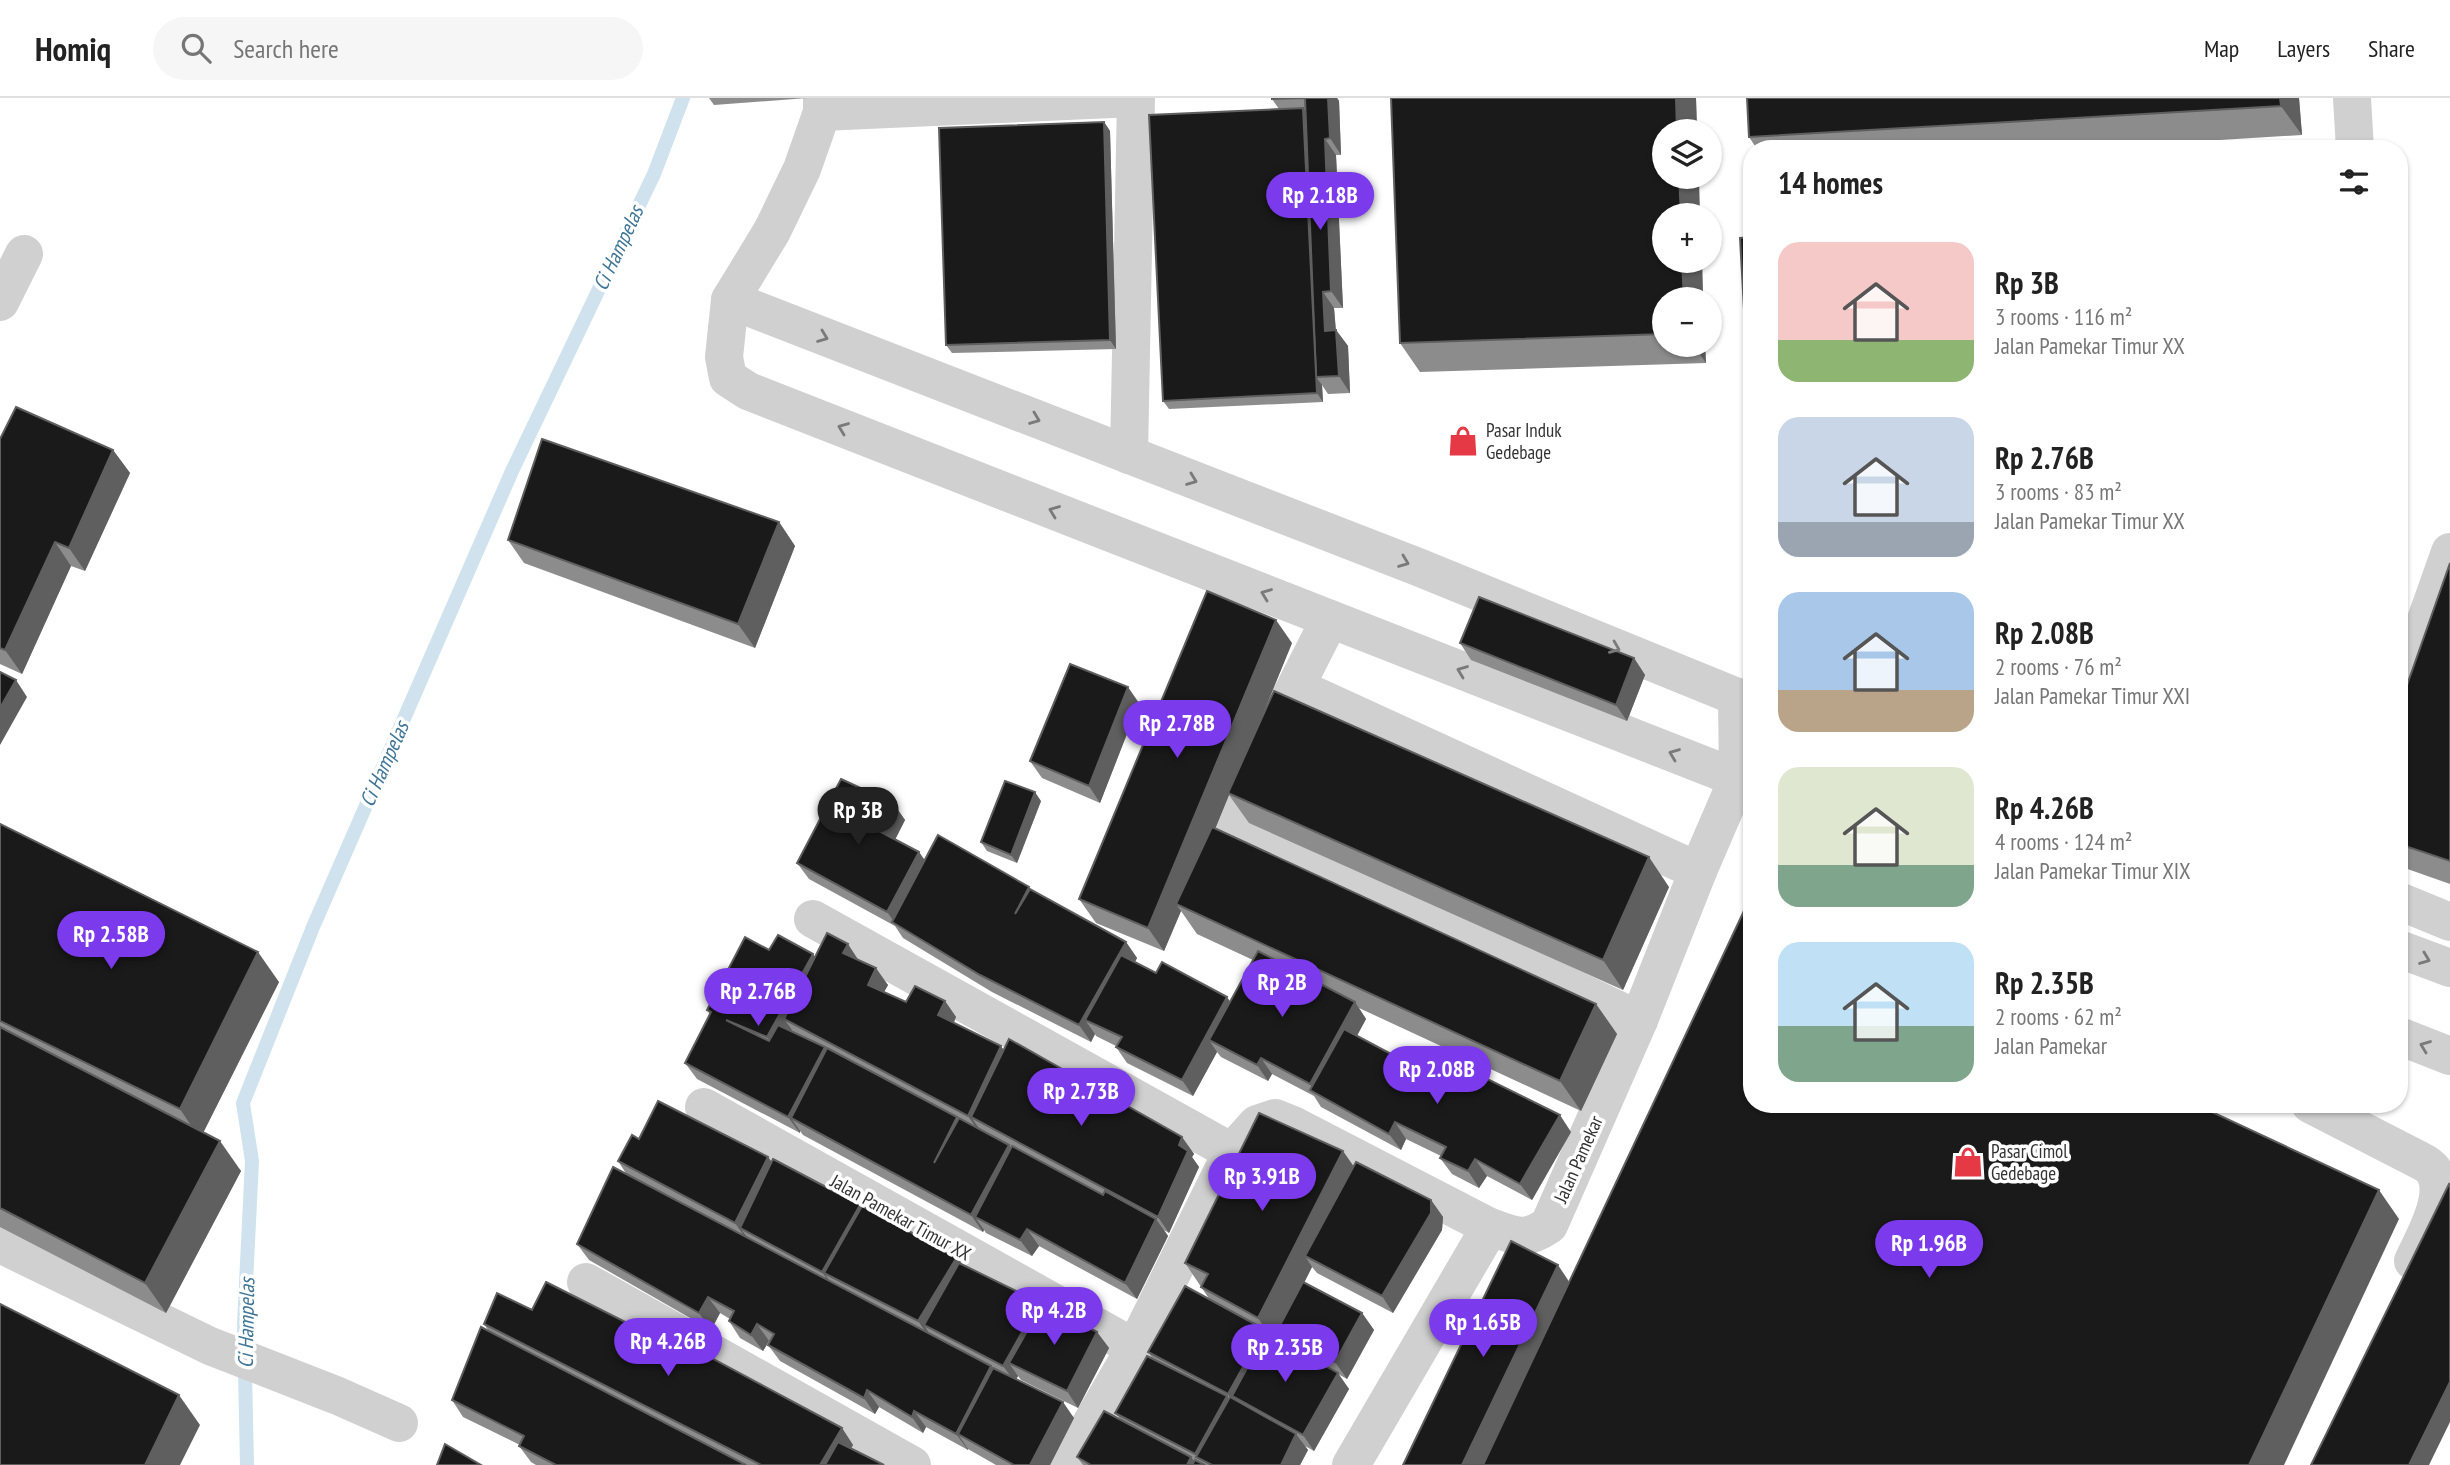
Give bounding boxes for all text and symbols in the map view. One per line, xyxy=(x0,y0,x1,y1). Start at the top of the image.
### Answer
search box xyxy=(153,17,643,80)
text: Homiq xyxy=(35,27,111,70)
icon: search xyxy=(177,29,215,67)
text: Search here xyxy=(233,32,339,65)
text: Map xyxy=(2204,33,2239,64)
text: Layers xyxy=(2277,33,2330,64)
text: Share xyxy=(2368,33,2415,64)
map controls xyxy=(1652,119,1722,357)
button: layers xyxy=(1652,119,1722,189)
text: 14 homes xyxy=(1778,163,1883,202)
icon: filters xyxy=(2335,163,2373,201)
pin: Rp 2.18B xyxy=(1248,172,1392,232)
text: Rp 2.18B xyxy=(1282,180,1358,209)
water label: Ci Hampelas xyxy=(587,200,650,295)
button: + xyxy=(1652,203,1722,273)
text: Rp 3B xyxy=(1995,263,2059,302)
icon: home xyxy=(1834,270,1918,354)
button: − xyxy=(1652,287,1722,357)
text: 3 rooms · 116 m² xyxy=(1995,302,2132,331)
one-way arrow xyxy=(817,329,829,343)
text: Jalan Pamekar Timur XX xyxy=(1995,331,2185,360)
one-way arrow xyxy=(1029,411,1041,425)
place label: Pasar Induk Gedebage xyxy=(1486,418,1562,464)
one-way arrow xyxy=(837,423,849,437)
shop icon: Pasar Induk Gedebage xyxy=(1446,424,1480,458)
text: Rp 2.76B xyxy=(1995,438,2094,477)
icon: home xyxy=(1834,445,1918,529)
one-way arrow xyxy=(1186,472,1198,486)
text: 3 rooms · 83 m² xyxy=(1995,477,2122,506)
one-way arrow xyxy=(1049,506,1061,520)
text: Jalan Pamekar Timur XX xyxy=(1995,506,2185,535)
one-way arrow xyxy=(1398,554,1410,568)
one-way arrow xyxy=(1261,589,1273,603)
text: Rp 2.08B xyxy=(1995,613,2094,652)
icon: home xyxy=(1834,620,1918,704)
one-way arrow xyxy=(1609,639,1621,653)
text: 2 rooms · 76 m² xyxy=(1995,652,2122,681)
one-way arrow xyxy=(1457,665,1469,679)
text: Jalan Pamekar Timur XXI xyxy=(1995,681,2190,710)
pin: Rp 2.78B xyxy=(1105,700,1249,760)
text: Rp 2.78B xyxy=(1139,708,1215,737)
water label: Ci Hampelas xyxy=(353,716,415,811)
one-way arrow xyxy=(1669,748,1681,762)
pin: Rp 3B xyxy=(809,788,907,847)
text: Rp 4.26B xyxy=(1995,788,2094,827)
text: Rp 3B xyxy=(834,795,882,824)
icon: home xyxy=(1834,795,1918,879)
text: 4 rooms · 124 m² xyxy=(1995,827,2132,856)
text: Jalan Pamekar Timur XIX xyxy=(1995,856,2191,885)
pin: Rp 2.58B xyxy=(39,912,183,971)
text: Rp 2.58B xyxy=(73,919,149,948)
one-way arrow xyxy=(2418,950,2430,964)
pin: Rp 2B xyxy=(1233,960,1331,1019)
text: Rp 2.35B xyxy=(1995,963,2094,1002)
text: Rp 2B xyxy=(1258,967,1306,996)
pin: Rp 2.76B xyxy=(686,968,830,1028)
icon: home xyxy=(1834,970,1918,1054)
text: Rp 2.76B xyxy=(720,976,796,1005)
text: 2 rooms · 62 m² xyxy=(1995,1002,2122,1031)
text: Jalan Pamekar xyxy=(1995,1031,2107,1060)
one-way arrow xyxy=(2419,1040,2431,1054)
pin: Rp 2.08B xyxy=(1365,1046,1509,1106)
text: Rp 2.08B xyxy=(1399,1054,1475,1083)
pin: Rp 2.73B xyxy=(1009,1068,1153,1128)
text: Rp 2.73B xyxy=(1043,1076,1119,1105)
street label: Jalan Pamekar xyxy=(1548,1111,1608,1207)
place label: Pasar Cimol Gedebage xyxy=(1991,1139,2068,1185)
shop icon: Pasar Cimol Gedebage xyxy=(1951,1145,1985,1179)
pin: Rp 3.91B xyxy=(1190,1154,1334,1213)
text: Rp 3.91B xyxy=(1224,1161,1300,1190)
street label: Jalan Pamekar Timur XX xyxy=(826,1168,976,1266)
pin: Rp 1.96B xyxy=(1857,1220,2001,1280)
text: Rp 1.96B xyxy=(1891,1228,1967,1257)
water label: Ci Hampelas xyxy=(232,1276,260,1368)
pin: Rp 4.2B xyxy=(989,1288,1119,1347)
text: Rp 4.2B xyxy=(1022,1295,1086,1324)
pin: Rp 1.65B xyxy=(1411,1300,1555,1359)
text: Rp 1.65B xyxy=(1445,1307,1521,1336)
pin: Rp 4.26B xyxy=(596,1318,740,1378)
pin: Rp 2.35B xyxy=(1213,1324,1357,1384)
text: Rp 4.26B xyxy=(630,1326,706,1355)
text: Rp 2.35B xyxy=(1247,1332,1323,1361)

